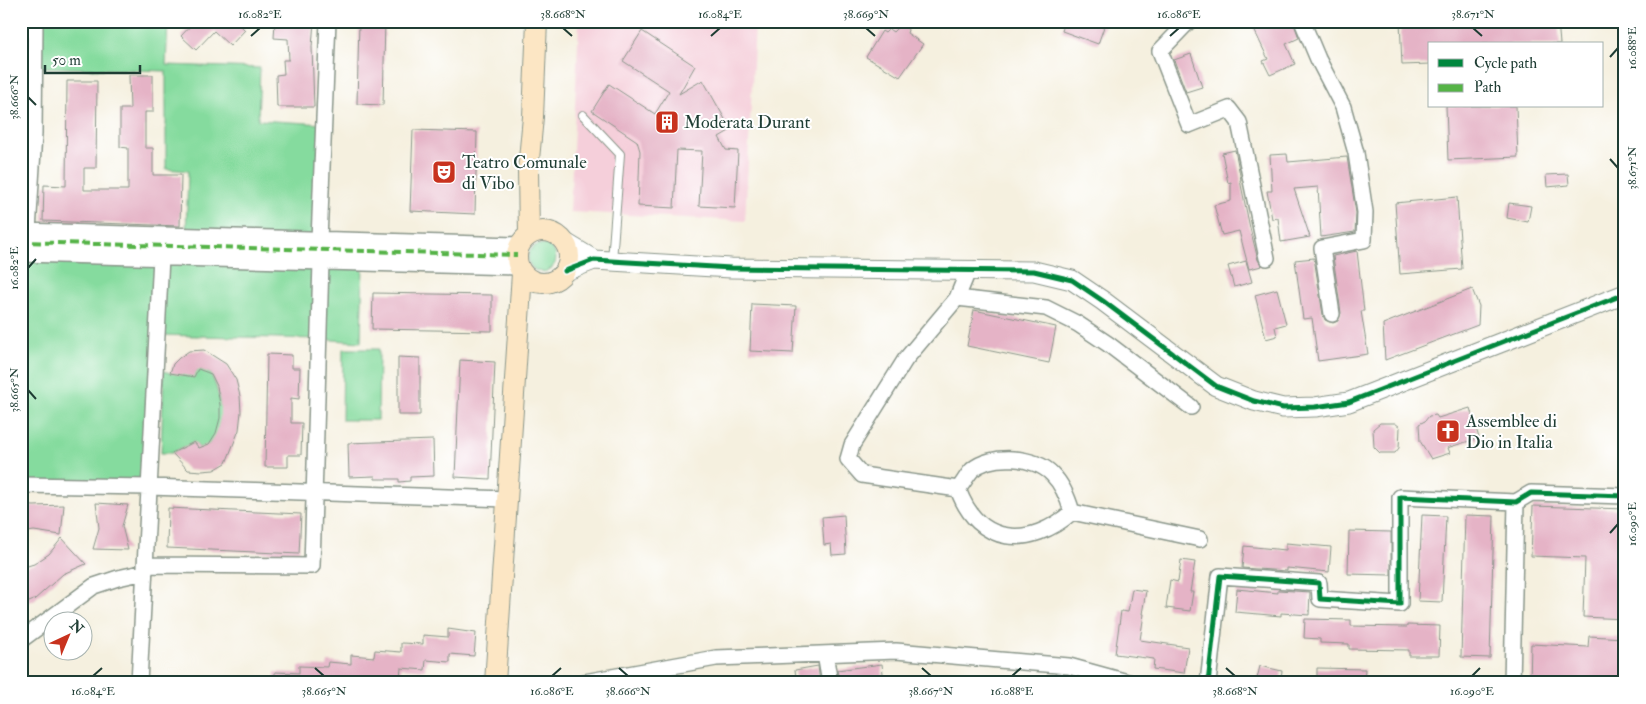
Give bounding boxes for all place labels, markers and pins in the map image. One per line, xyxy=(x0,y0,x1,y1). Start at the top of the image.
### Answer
building icon: Moderata Durant xyxy=(654,109,680,135)
place label: Moderata Durant xyxy=(684,111,811,134)
place label: Teatro Comunale di Vibo xyxy=(462,151,587,195)
theatre icon: Teatro Comunale di Vibo xyxy=(431,159,457,185)
place label: Assemblee di Dio in Italia xyxy=(1465,410,1557,454)
church icon: Assemblee di Dio in Italia xyxy=(1435,418,1461,444)

